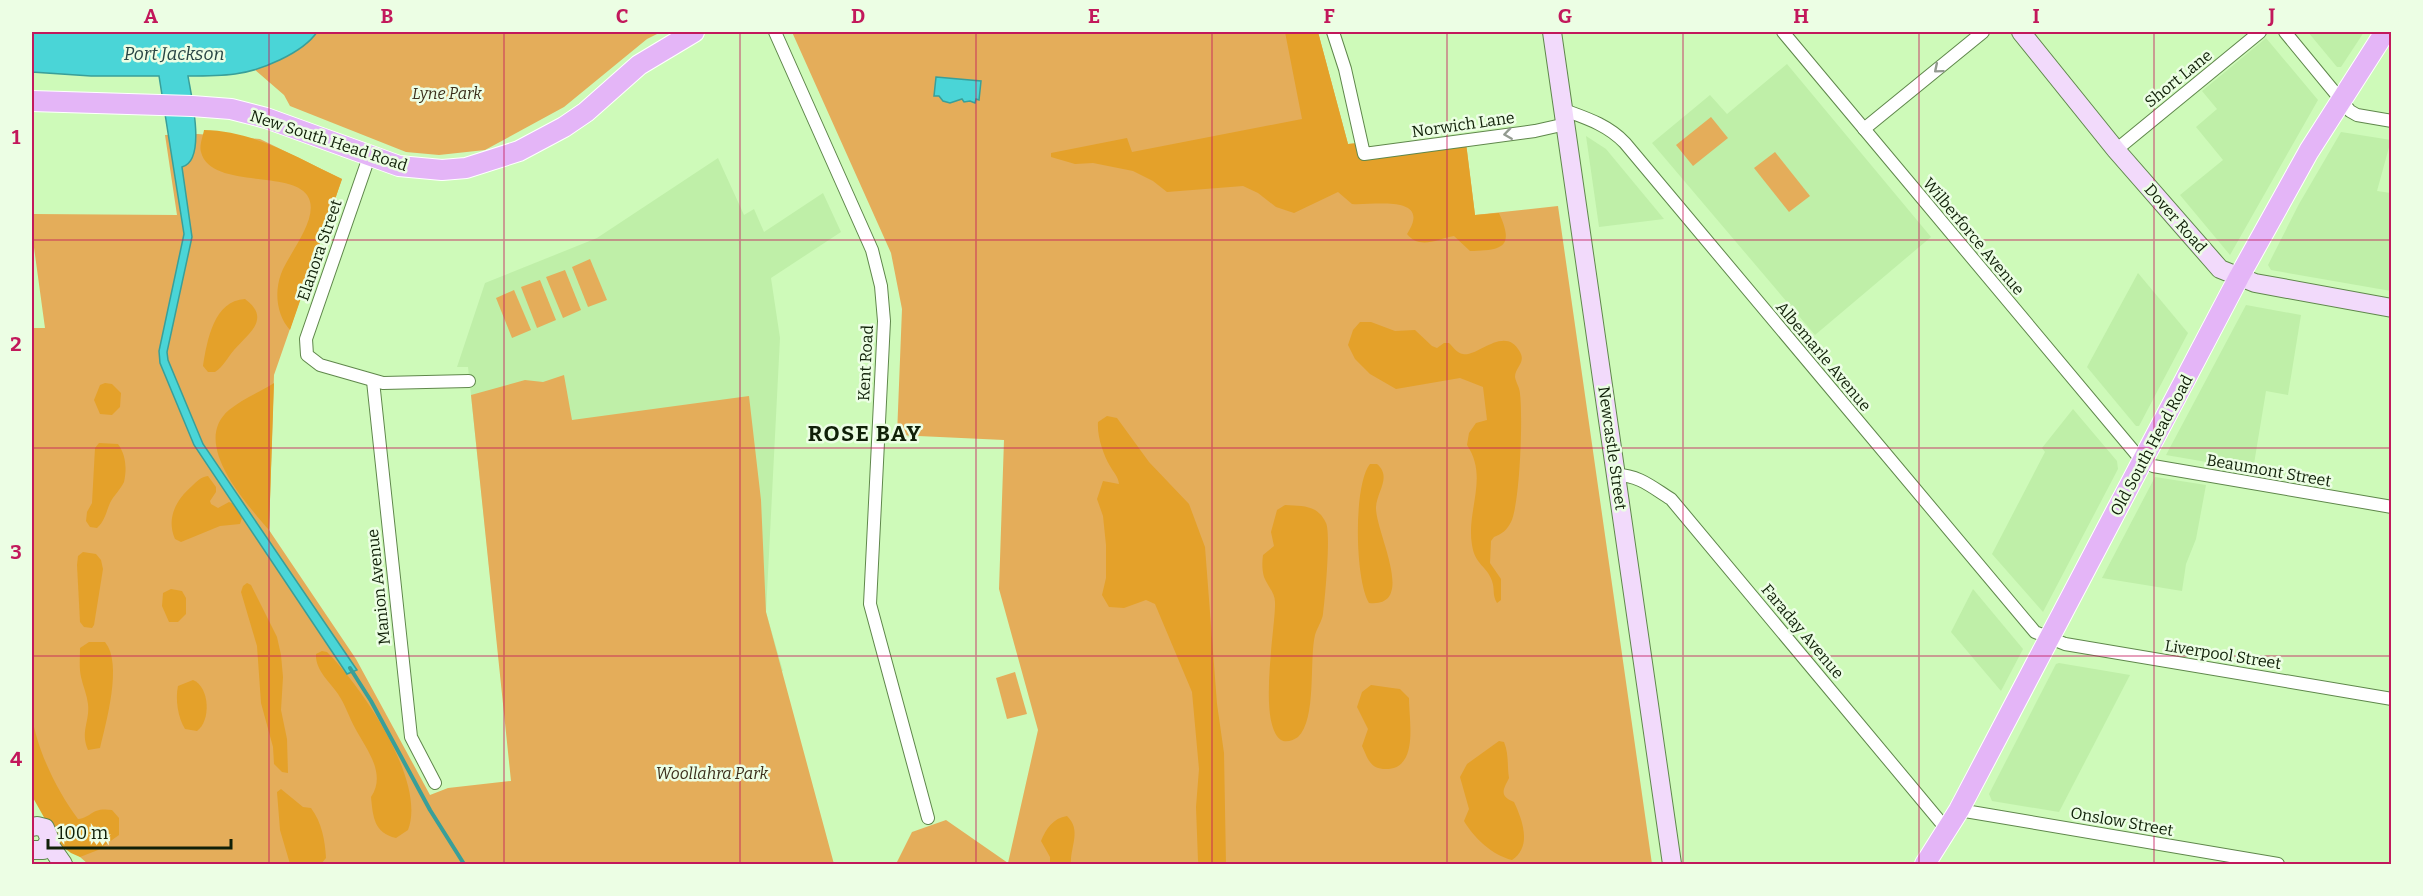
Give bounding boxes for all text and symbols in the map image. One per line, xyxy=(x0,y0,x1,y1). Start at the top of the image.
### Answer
text: A xyxy=(144,4,159,28)
text: B xyxy=(381,4,394,28)
text: C xyxy=(616,4,628,28)
text: D xyxy=(851,4,865,28)
text: E xyxy=(1088,4,1100,28)
text: F xyxy=(1323,4,1335,28)
text: G xyxy=(1558,4,1572,28)
text: H xyxy=(1793,4,1809,28)
text: I xyxy=(2032,4,2040,28)
text: J xyxy=(2268,4,2276,28)
water label: Port Jackson xyxy=(124,43,224,65)
street label: Short Lane xyxy=(2141,45,2216,111)
one-way arrow xyxy=(1934,61,1945,72)
park label: Lyne Park xyxy=(412,84,482,103)
street label: New South Head Road xyxy=(248,106,410,175)
street label: Norwich Lane xyxy=(1410,108,1516,141)
text: 1 xyxy=(12,125,21,149)
one-way arrow xyxy=(1504,128,1513,140)
street label: Wilberforce Avenue xyxy=(1919,174,2028,299)
street label: Dover Road xyxy=(2141,180,2211,257)
street label: Elanora Street xyxy=(293,197,346,303)
street label: Albemarle Avenue xyxy=(1772,298,1875,415)
street label: Kent Road xyxy=(854,324,877,402)
text: 2 xyxy=(10,332,22,356)
street label: Old South Head Road xyxy=(2106,371,2197,519)
street label: Newcastle Street xyxy=(1594,385,1631,512)
district label: ROSE BAY xyxy=(808,420,922,447)
street label: Beaumont Street xyxy=(2205,450,2333,491)
street label: Manion Avenue xyxy=(363,528,394,646)
text: 3 xyxy=(10,540,22,564)
street label: Faraday Avenue xyxy=(1757,580,1848,683)
street label: Liverpool Street xyxy=(2163,636,2283,673)
text: 4 xyxy=(10,747,22,771)
park label: Woollahra Park xyxy=(656,764,769,783)
street label: Onslow Street xyxy=(2069,803,2175,840)
scale bar xyxy=(48,812,231,850)
text: 100 m xyxy=(57,822,108,844)

